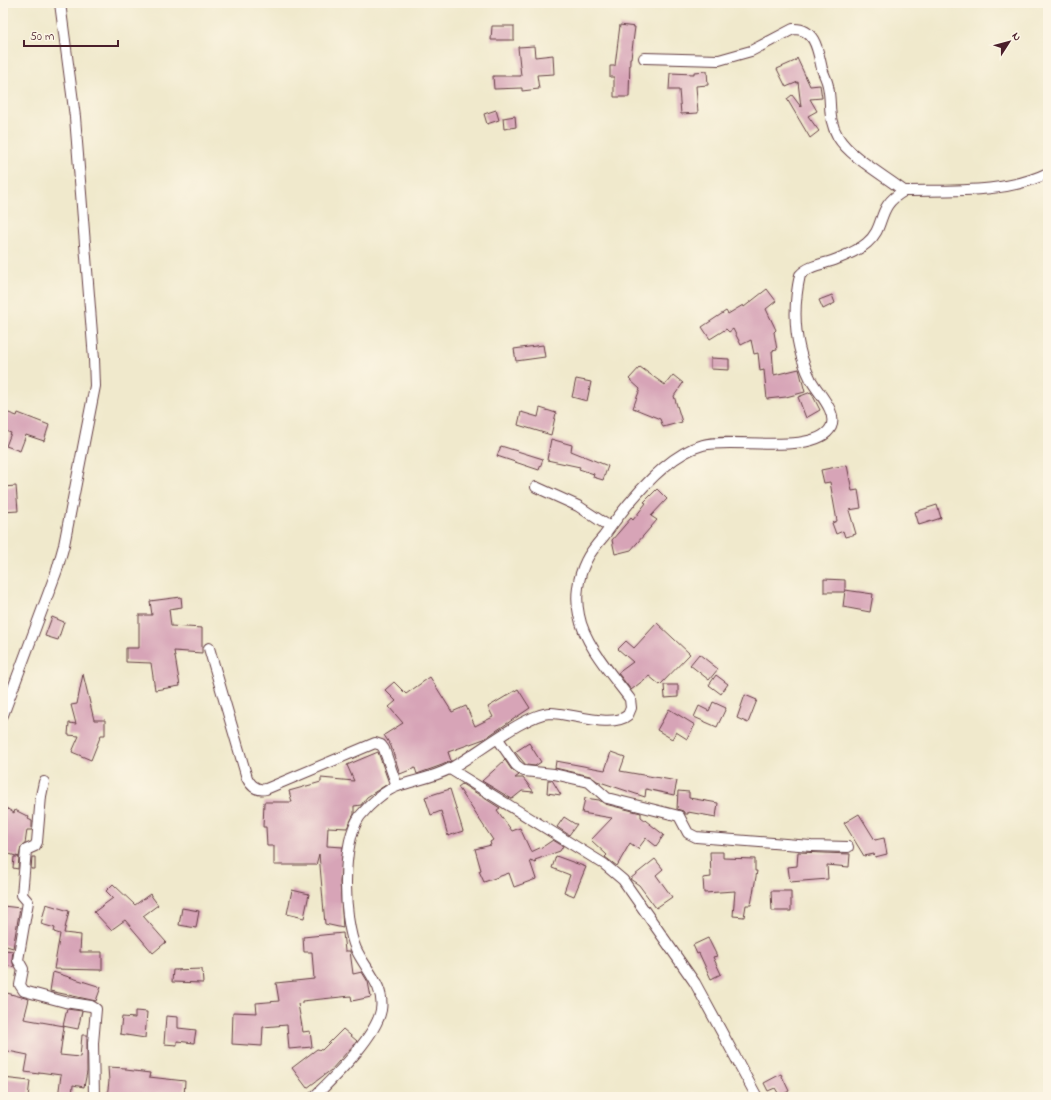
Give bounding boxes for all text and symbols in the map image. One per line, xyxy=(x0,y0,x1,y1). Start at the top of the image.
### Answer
scale bar xyxy=(24,22,118,48)
north arrow xyxy=(989,22,1029,62)
text: 50 m xyxy=(30,28,54,46)
text: N xyxy=(1008,29,1025,44)

